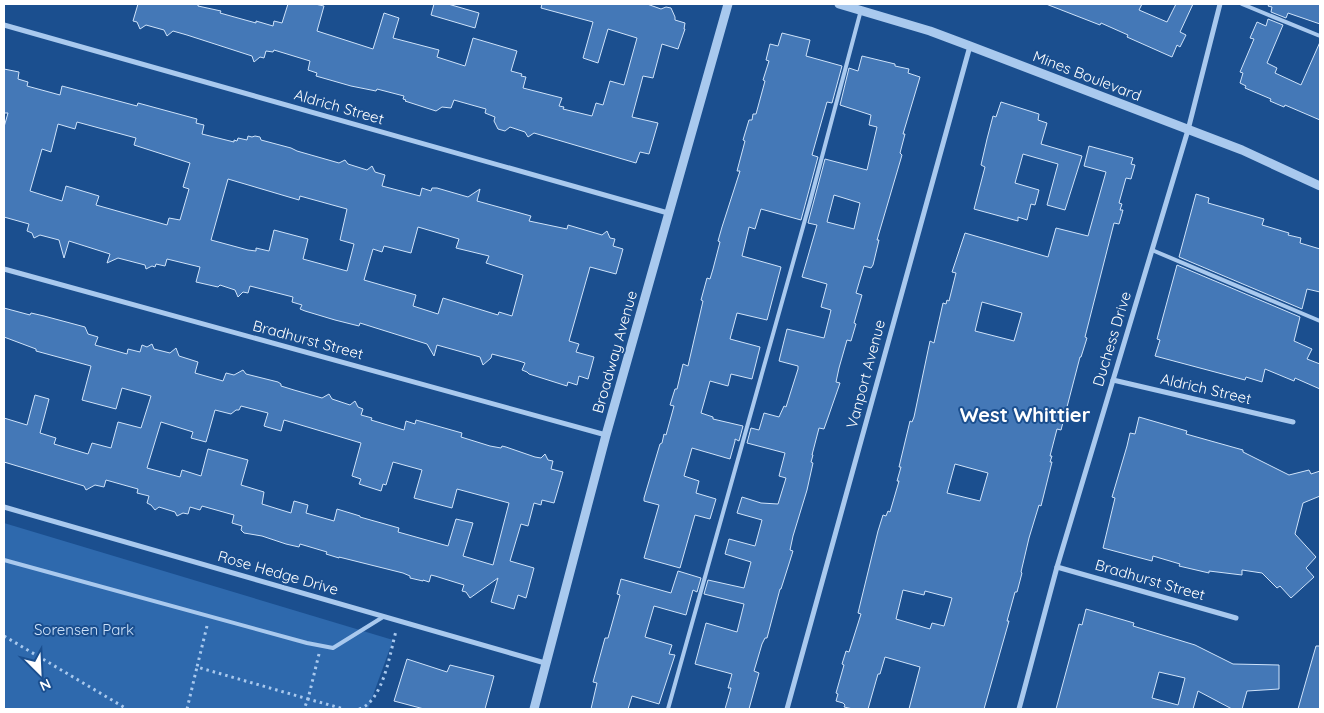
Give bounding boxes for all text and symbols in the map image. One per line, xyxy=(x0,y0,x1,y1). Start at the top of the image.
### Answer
street label: Mines Boulevard xyxy=(1030,46,1144,105)
street label: Aldrich Street xyxy=(292,85,386,128)
street label: Broadway Avenue xyxy=(588,288,641,415)
street label: Duchess Drive xyxy=(1088,289,1135,389)
street label: Bradhurst Street xyxy=(251,316,365,363)
street label: Vanport Avenue xyxy=(842,317,889,430)
street label: Aldrich Street xyxy=(1159,369,1253,408)
district label: West Whittier xyxy=(960,402,1091,427)
street label: Rose Hedge Drive xyxy=(216,546,341,599)
street label: Bradhurst Street xyxy=(1093,555,1207,604)
park label: Sorensen Park xyxy=(34,620,134,639)
north arrow xyxy=(15,648,65,698)
text: N xyxy=(37,675,54,695)

